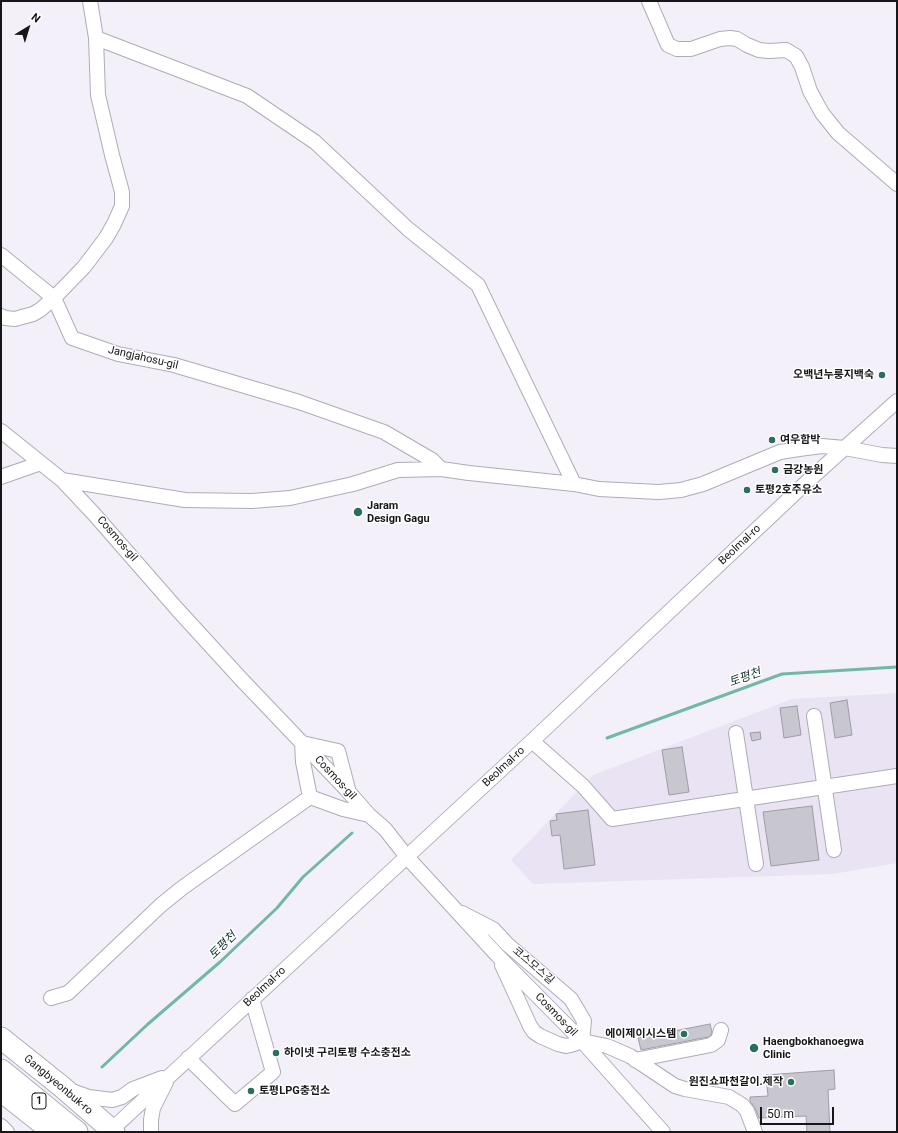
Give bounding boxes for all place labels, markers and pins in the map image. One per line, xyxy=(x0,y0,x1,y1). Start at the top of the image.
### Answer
place label: 오백년누룽지백숙 xyxy=(793,368,874,382)
marker: 오백년누룽지백숙 xyxy=(877,370,887,380)
place label: 여우함박 xyxy=(780,433,820,447)
marker: 여우함박 xyxy=(767,435,777,445)
place label: 금강농원 xyxy=(783,463,823,477)
marker: 금강농원 xyxy=(770,465,780,475)
place label: 토평2호주유소 xyxy=(755,483,822,497)
marker: 토평2호주유소 xyxy=(742,485,752,495)
place label: Jaram Design Gagu xyxy=(367,499,430,525)
marker: Jaram Design Gagu xyxy=(352,506,364,518)
place label: 에이제이시스템 xyxy=(605,1027,676,1041)
marker: 에이제이시스템 xyxy=(679,1029,689,1039)
place label: Haengbokhanoegwa Clinic xyxy=(763,1035,864,1061)
marker: Haengbokhanoegwa Clinic xyxy=(748,1042,760,1054)
place label: 하이넷 구리토평 수소충전소 xyxy=(284,1046,411,1060)
marker: 하이넷 구리토평 수소충전소 xyxy=(271,1048,281,1058)
place label: 원진쇼파천갈이.제작 xyxy=(689,1075,783,1089)
marker: 원진쇼파천갈이.제작 xyxy=(786,1077,796,1087)
place label: 토평LPG충전소 xyxy=(259,1084,330,1098)
marker: 토평LPG충전소 xyxy=(246,1086,256,1096)

